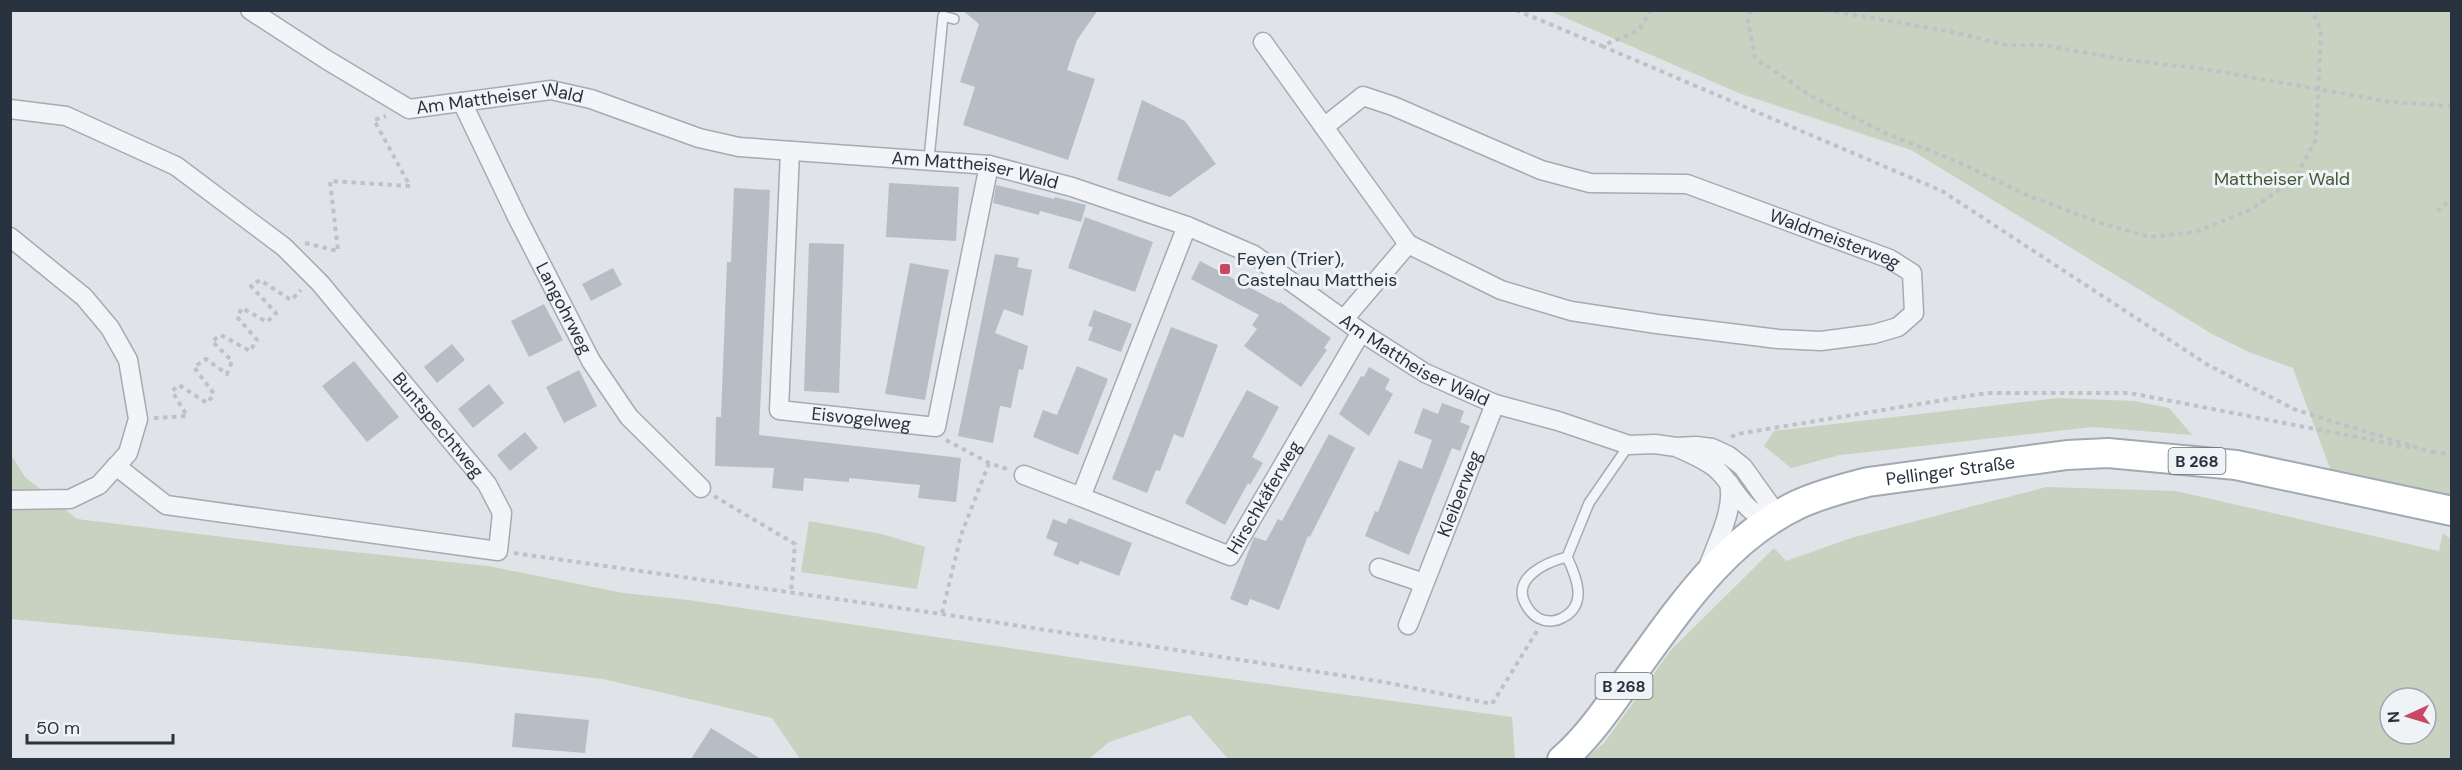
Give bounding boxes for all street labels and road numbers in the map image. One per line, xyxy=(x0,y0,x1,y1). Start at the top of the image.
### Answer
street label: Am Mattheiser Wald xyxy=(415,77,586,120)
street label: Am Mattheiser Wald xyxy=(891,146,1061,195)
street label: Waldmeisterweg xyxy=(1766,203,1905,275)
street label: Langohrweg xyxy=(530,258,598,358)
street label: Am Mattheiser Wald xyxy=(1335,308,1493,412)
street label: Buntspechtweg xyxy=(387,367,489,483)
street label: Eisvogelweg xyxy=(810,402,912,436)
street label: Hirschkäferweg xyxy=(1222,436,1307,559)
street label: Kleiberweg xyxy=(1432,447,1487,540)
road number: B 268 xyxy=(2168,448,2226,474)
street label: Pellinger Straße xyxy=(1884,450,2017,491)
road number: B 268 xyxy=(1596,673,1652,699)

